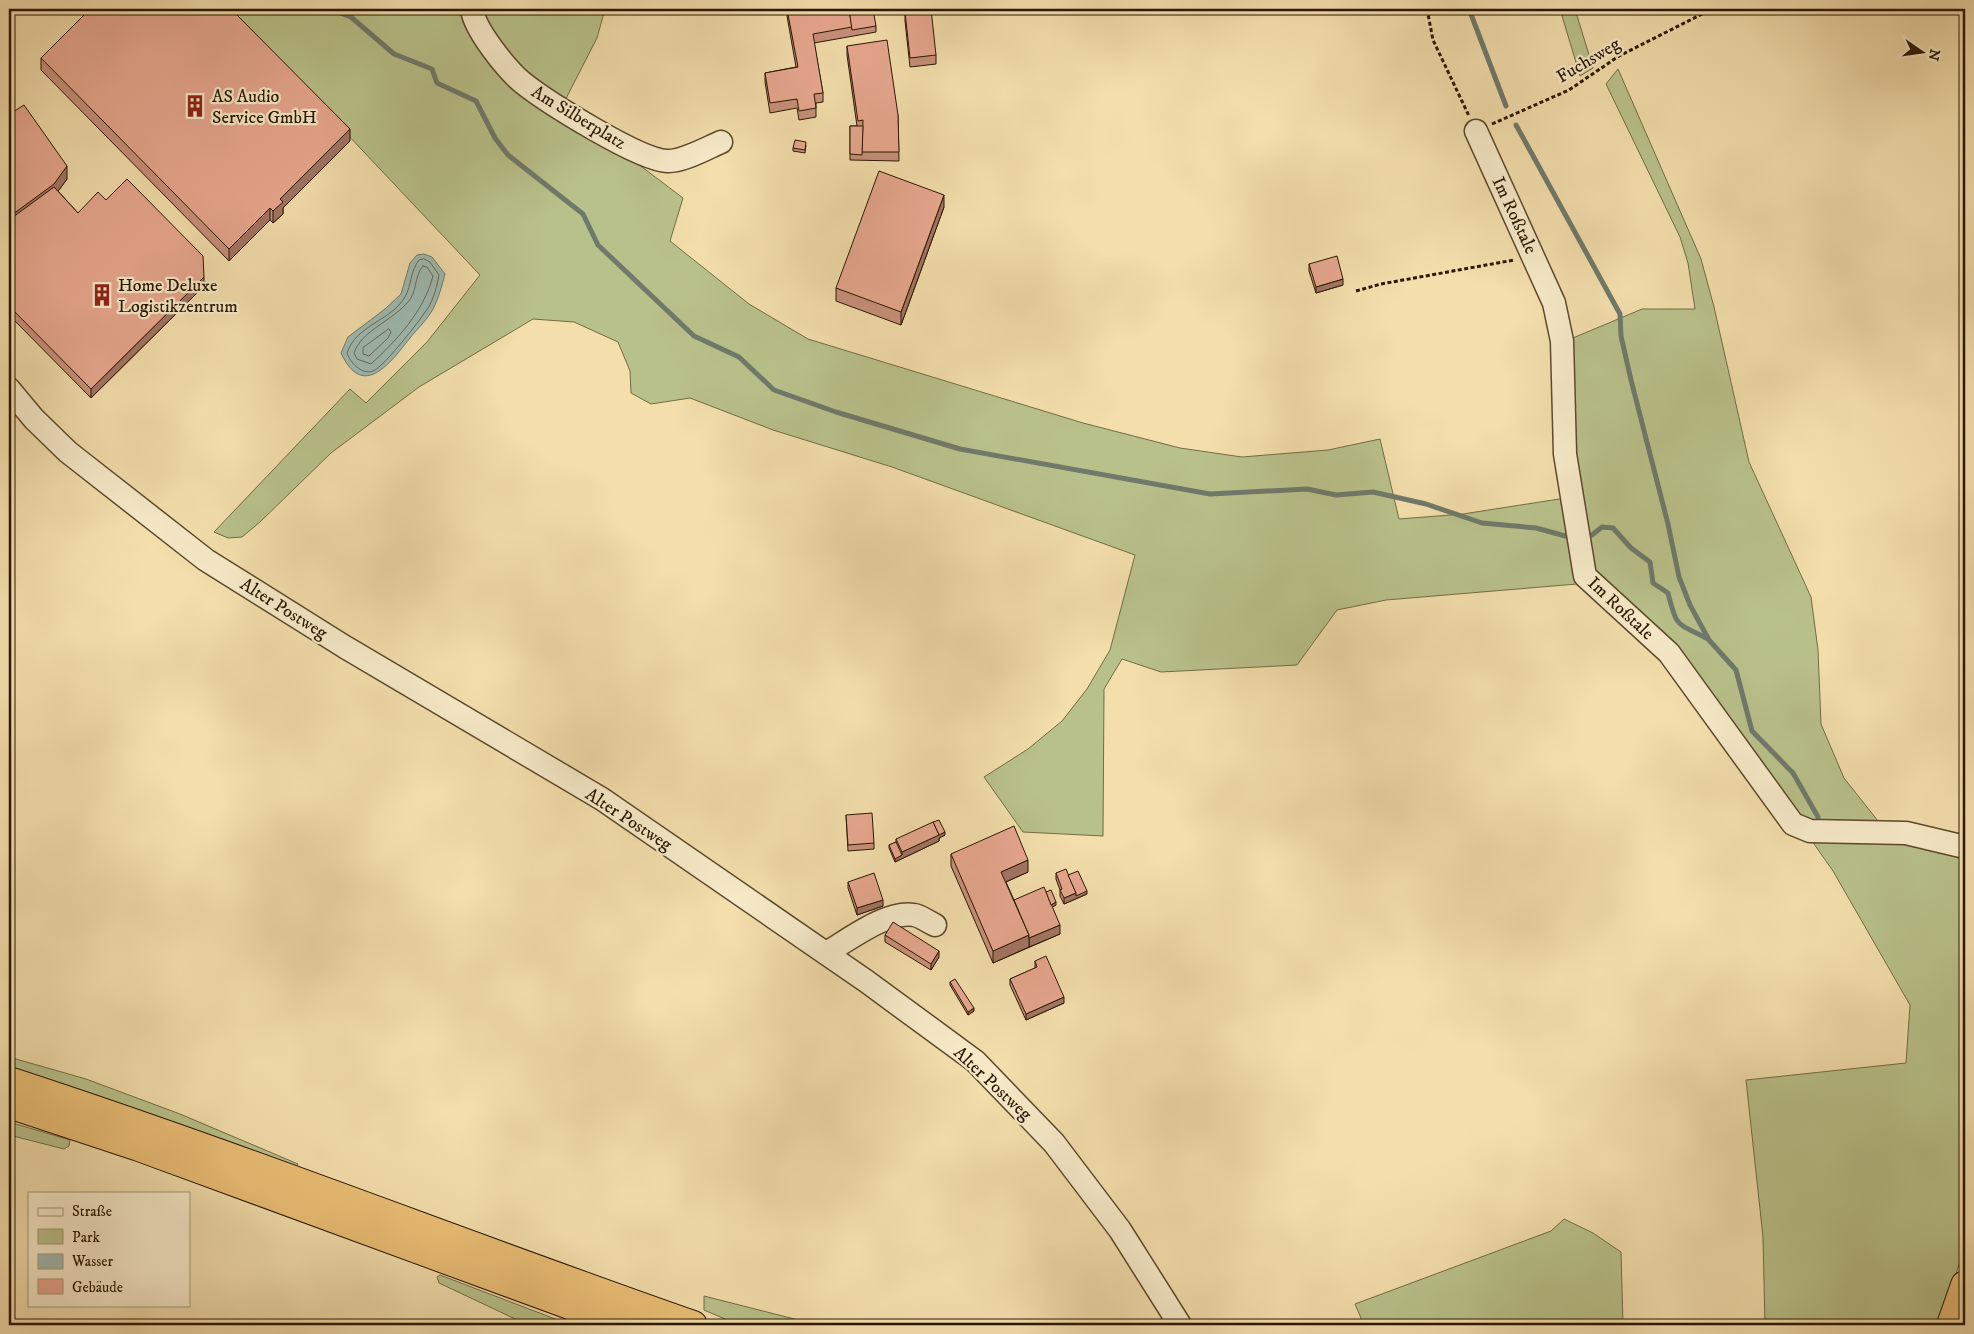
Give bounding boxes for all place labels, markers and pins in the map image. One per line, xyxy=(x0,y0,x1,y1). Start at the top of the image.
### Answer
place label: AS Audio Service GmbH xyxy=(212,86,317,129)
building icon: AS Audio Service GmbH xyxy=(182,93,208,119)
place label: Home Deluxe Logistikzentrum xyxy=(118,275,238,318)
building icon: Home Deluxe Logistikzentrum xyxy=(89,282,115,308)

